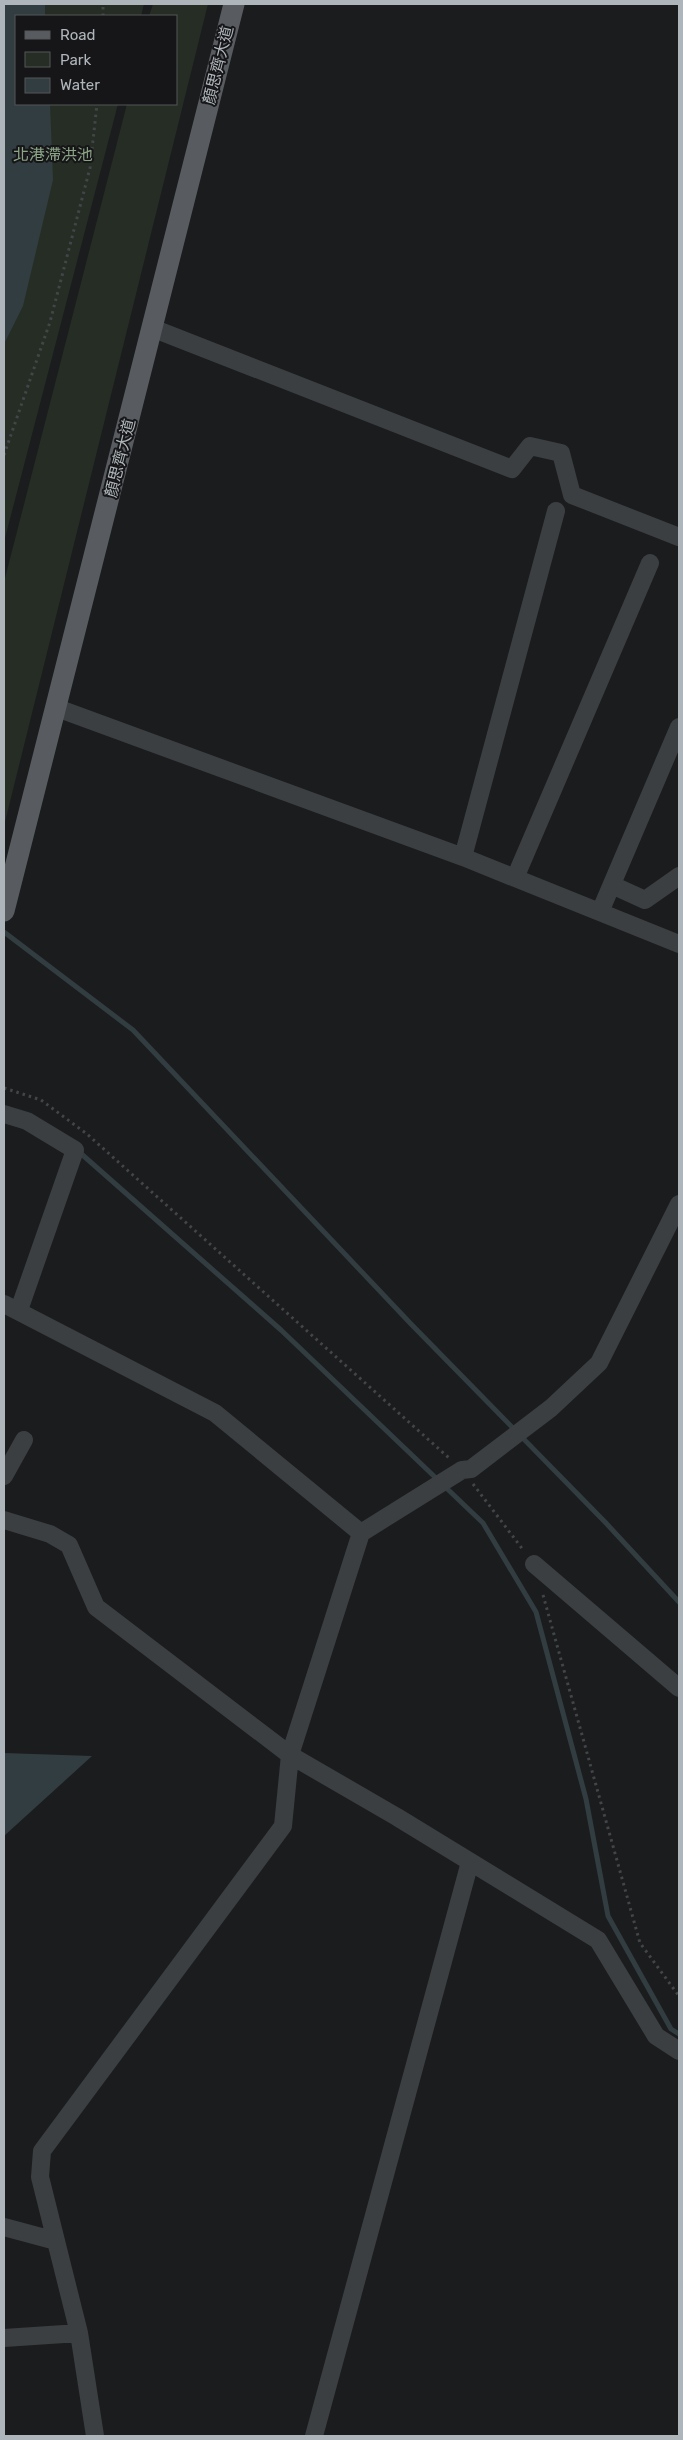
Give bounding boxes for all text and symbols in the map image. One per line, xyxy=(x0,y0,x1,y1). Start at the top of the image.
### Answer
legend xyxy=(15,15,178,105)
street label: 顏思齊大道 xyxy=(199,24,237,106)
text: Road xyxy=(60,26,96,44)
text: Park xyxy=(60,51,91,69)
text: Water xyxy=(60,76,100,94)
park label: 北港滯洪池 xyxy=(13,145,93,164)
street label: 顏思齊大道 xyxy=(101,417,139,499)

